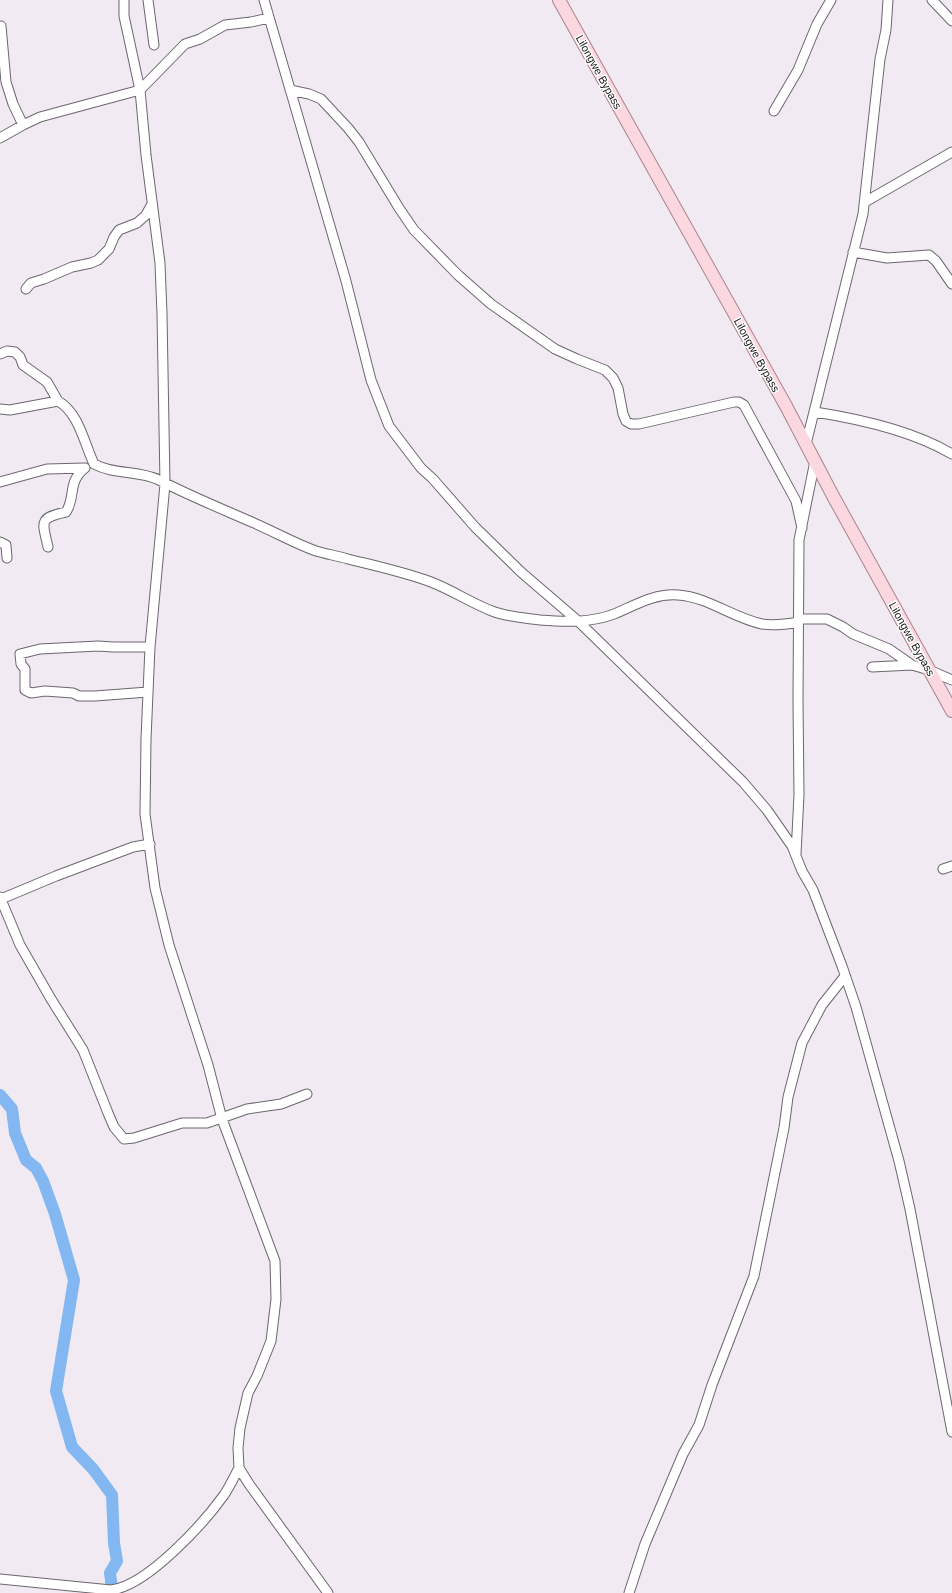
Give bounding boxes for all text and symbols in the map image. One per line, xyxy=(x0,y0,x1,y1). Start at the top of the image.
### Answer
street label: Lilongwe Bypass xyxy=(574,33,624,111)
street label: Lilongwe Bypass xyxy=(732,316,782,394)
street label: Lilongwe Bypass xyxy=(887,600,937,678)

